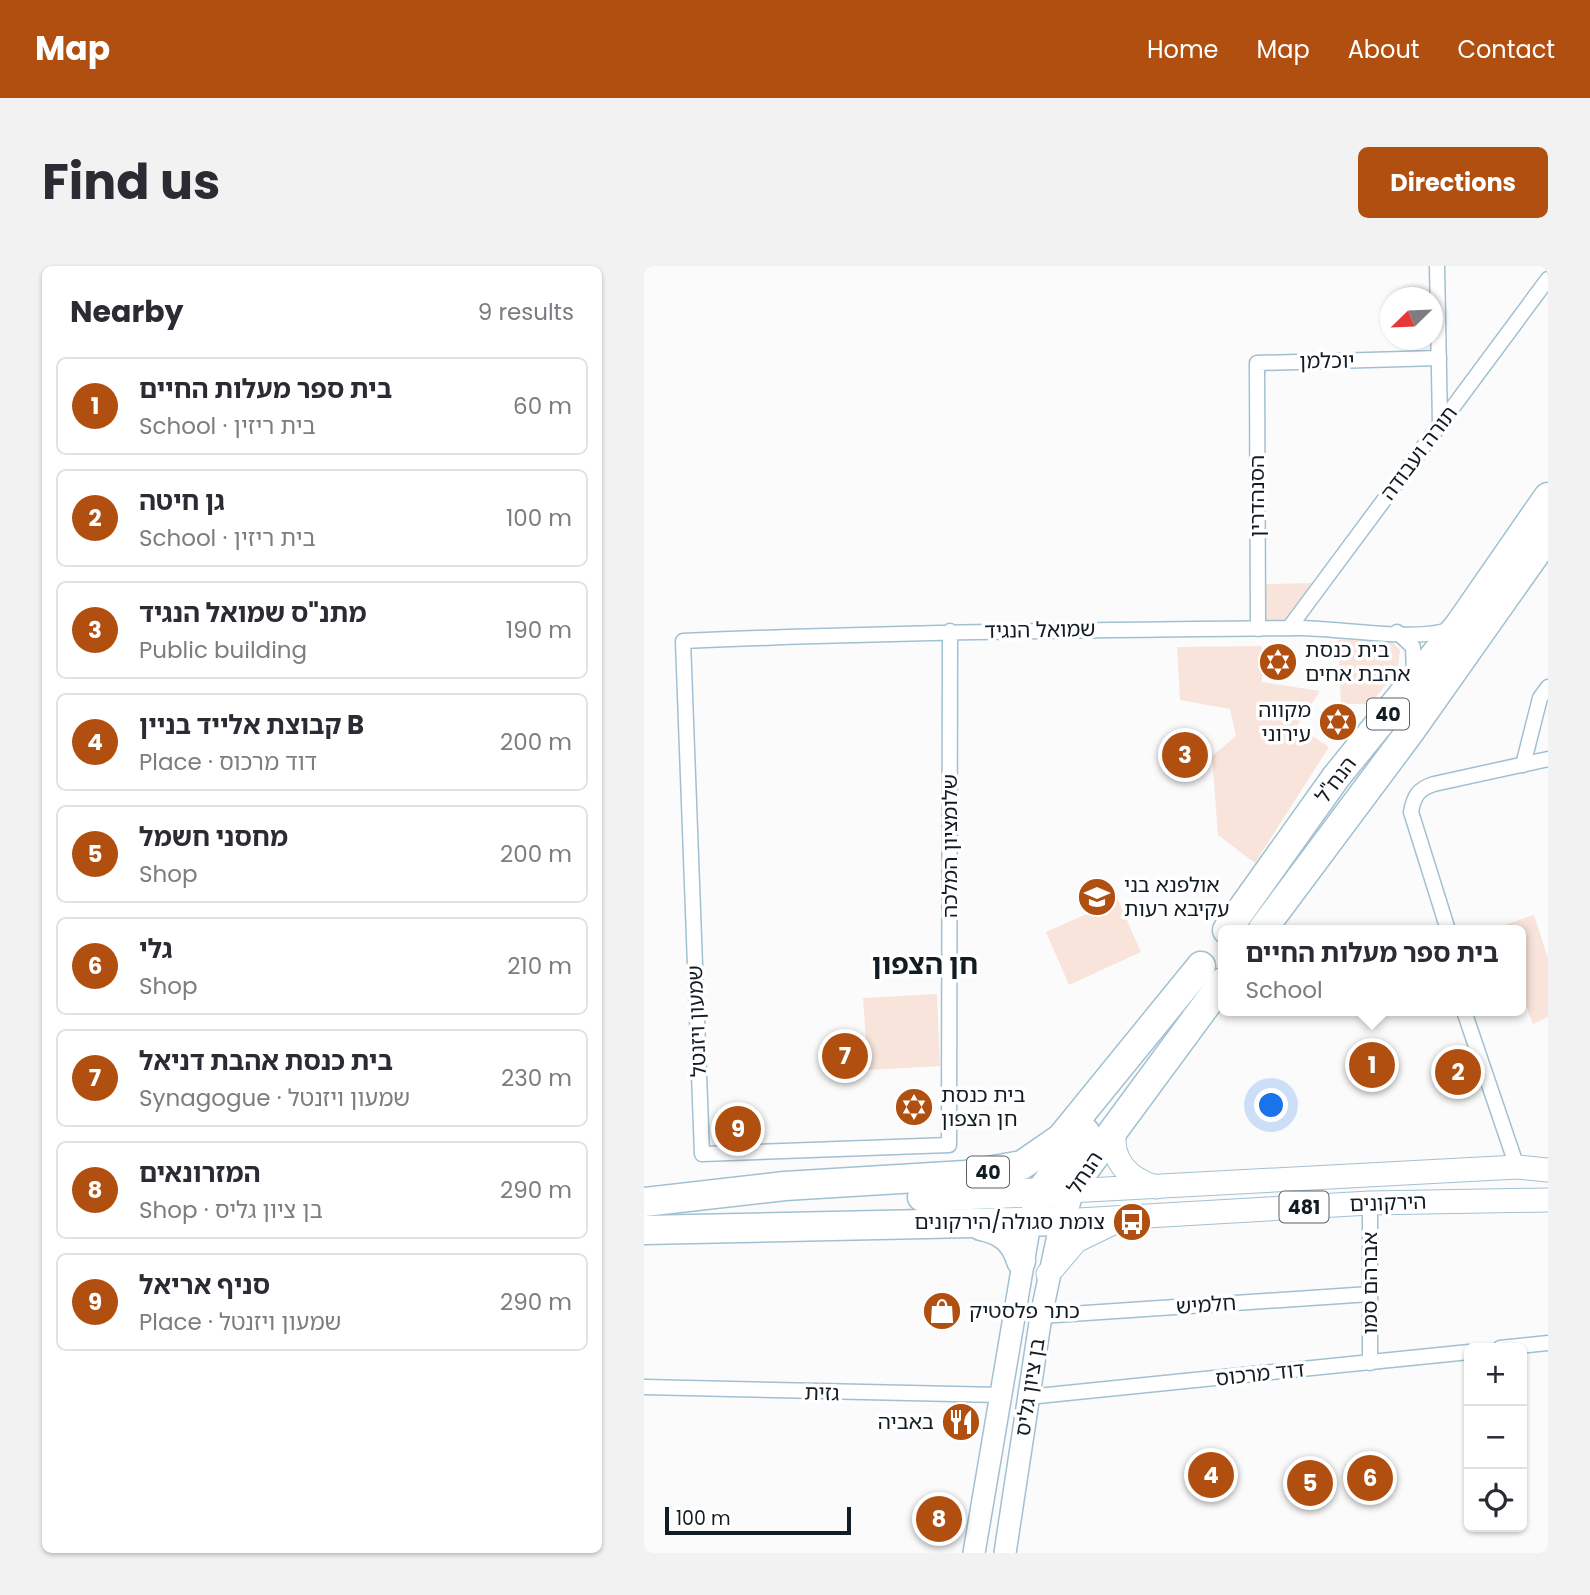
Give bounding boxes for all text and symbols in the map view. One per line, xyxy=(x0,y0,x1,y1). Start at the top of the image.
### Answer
text: Map xyxy=(35,25,110,72)
text: Home xyxy=(1147,33,1219,66)
text: Map xyxy=(1257,33,1310,66)
text: About xyxy=(1348,33,1419,66)
text: Contact xyxy=(1457,33,1555,66)
button: Directions xyxy=(1358,147,1548,218)
text: Find us xyxy=(42,148,220,216)
north arrow xyxy=(1380,287,1443,350)
text: Nearby xyxy=(70,290,184,333)
text: 9 results xyxy=(478,296,574,328)
street label: יוכלמן xyxy=(1299,346,1355,375)
text: בית ספר מעלות החיים xyxy=(139,371,392,407)
text: 1 xyxy=(91,390,99,422)
text: 60 m xyxy=(513,390,572,422)
street label: תורה ועבודה xyxy=(1373,399,1464,506)
text: School · בית ריזין xyxy=(139,410,316,442)
street label: הסנהדרין xyxy=(1242,455,1271,537)
text: גן חיטה xyxy=(139,483,225,519)
text: 2 xyxy=(88,502,102,534)
text: 100 m xyxy=(506,502,572,534)
text: School · בית ריזין xyxy=(139,522,316,554)
text: מתנ"ס שמואל הנגיד xyxy=(139,595,367,631)
text: 3 xyxy=(88,614,102,646)
text: 190 m xyxy=(506,614,572,646)
street label: שמואל הנגיד xyxy=(984,614,1096,645)
text: Public building xyxy=(139,634,307,666)
place label: בית כנסת אהבת אחים xyxy=(1305,635,1411,688)
synagogue icon: בית כנסת אהבת אחים xyxy=(1257,641,1299,683)
place label: מקווה עירוני xyxy=(1258,695,1311,748)
road number: 40 xyxy=(1367,698,1409,729)
synagogue icon: מקווה עירוני xyxy=(1317,701,1359,743)
text: קבוצת אלייד בניין B xyxy=(139,707,364,743)
text: 4 xyxy=(87,726,103,758)
text: 200 m xyxy=(500,726,572,758)
pin: 3 xyxy=(1162,729,1208,781)
text: Place · דוד מרכוס xyxy=(139,746,317,778)
street label: הנח"ל xyxy=(1308,750,1363,809)
street label: שלומציון המלכה xyxy=(935,774,964,918)
text: מחסני חשמל xyxy=(139,819,288,855)
text: 5 xyxy=(88,838,102,870)
text: 200 m xyxy=(500,838,572,870)
text: Shop xyxy=(139,858,198,890)
place label: אולפנא בני עקיבא רעות xyxy=(1124,870,1230,923)
school or university icon: אולפנא בני עקיבא רעות xyxy=(1076,876,1118,918)
popup xyxy=(1218,925,1526,1016)
text: גלי xyxy=(139,931,172,967)
text: בית ספר מעלות החיים xyxy=(1245,935,1499,971)
district label: חן הצפון xyxy=(872,945,978,984)
text: 6 xyxy=(88,950,102,982)
text: 210 m xyxy=(507,950,572,982)
street label: שמעון ויזנטל xyxy=(680,965,713,1077)
text: Shop xyxy=(139,970,198,1002)
text: School xyxy=(1245,974,1323,1006)
pin: 7 xyxy=(822,1030,868,1082)
pin: 1 xyxy=(1349,1039,1395,1091)
text: בית כנסת אהבת דניאל xyxy=(139,1043,393,1079)
pin: 2 xyxy=(1435,1046,1481,1098)
text: 7 xyxy=(89,1062,101,1094)
text: 230 m xyxy=(501,1062,572,1094)
place label: בית כנסת חן הצפון xyxy=(941,1080,1025,1133)
text: Synagogue · שמעון ויזנטל xyxy=(139,1082,410,1114)
synagogue icon: בית כנסת חן הצפון xyxy=(893,1086,935,1128)
your location xyxy=(1254,1088,1288,1122)
pin: 9 xyxy=(715,1103,761,1155)
street label: הנחל xyxy=(1060,1146,1109,1200)
text: המזרונאים xyxy=(139,1155,261,1191)
road number: 40 xyxy=(967,1156,1009,1188)
text: 8 xyxy=(88,1174,102,1206)
text: 290 m xyxy=(500,1174,572,1206)
street label: הירקונים xyxy=(1349,1187,1427,1218)
road number: 481 xyxy=(1280,1191,1328,1222)
text: Shop · בן ציון גליס xyxy=(139,1194,323,1226)
bus stop icon: צומת סגולה/הירקונים xyxy=(1111,1201,1153,1243)
place label: צומת סגולה/הירקונים xyxy=(914,1207,1105,1236)
street label: אברהם סמו xyxy=(1355,1232,1384,1334)
text: סניף אריאל xyxy=(139,1267,270,1303)
text: 9 xyxy=(88,1286,102,1318)
text: 290 m xyxy=(500,1286,572,1318)
street label: חלמיש xyxy=(1175,1288,1237,1321)
shop icon: כתר פלסטיק xyxy=(921,1290,963,1332)
place label: כתר פלסטיק xyxy=(969,1296,1080,1325)
text: Place · שמעון ויזנטל xyxy=(139,1306,341,1338)
street label: בן ציון גליס xyxy=(1007,1336,1052,1438)
map controls xyxy=(1464,1343,1527,1532)
button: + xyxy=(1464,1343,1527,1406)
street label: דוד מרכוס xyxy=(1214,1354,1306,1393)
street label: גזית xyxy=(804,1377,840,1408)
restaurant icon: באביה xyxy=(940,1401,982,1443)
button: − xyxy=(1464,1406,1527,1469)
place label: באביה xyxy=(878,1407,934,1436)
pin: 4 xyxy=(1188,1449,1234,1501)
pin: 6 xyxy=(1347,1452,1393,1504)
pin: 5 xyxy=(1287,1457,1333,1509)
button: locate xyxy=(1464,1469,1527,1532)
pin: 8 xyxy=(916,1493,962,1545)
scale bar xyxy=(665,1504,850,1536)
text: 100 m xyxy=(676,1505,731,1532)

